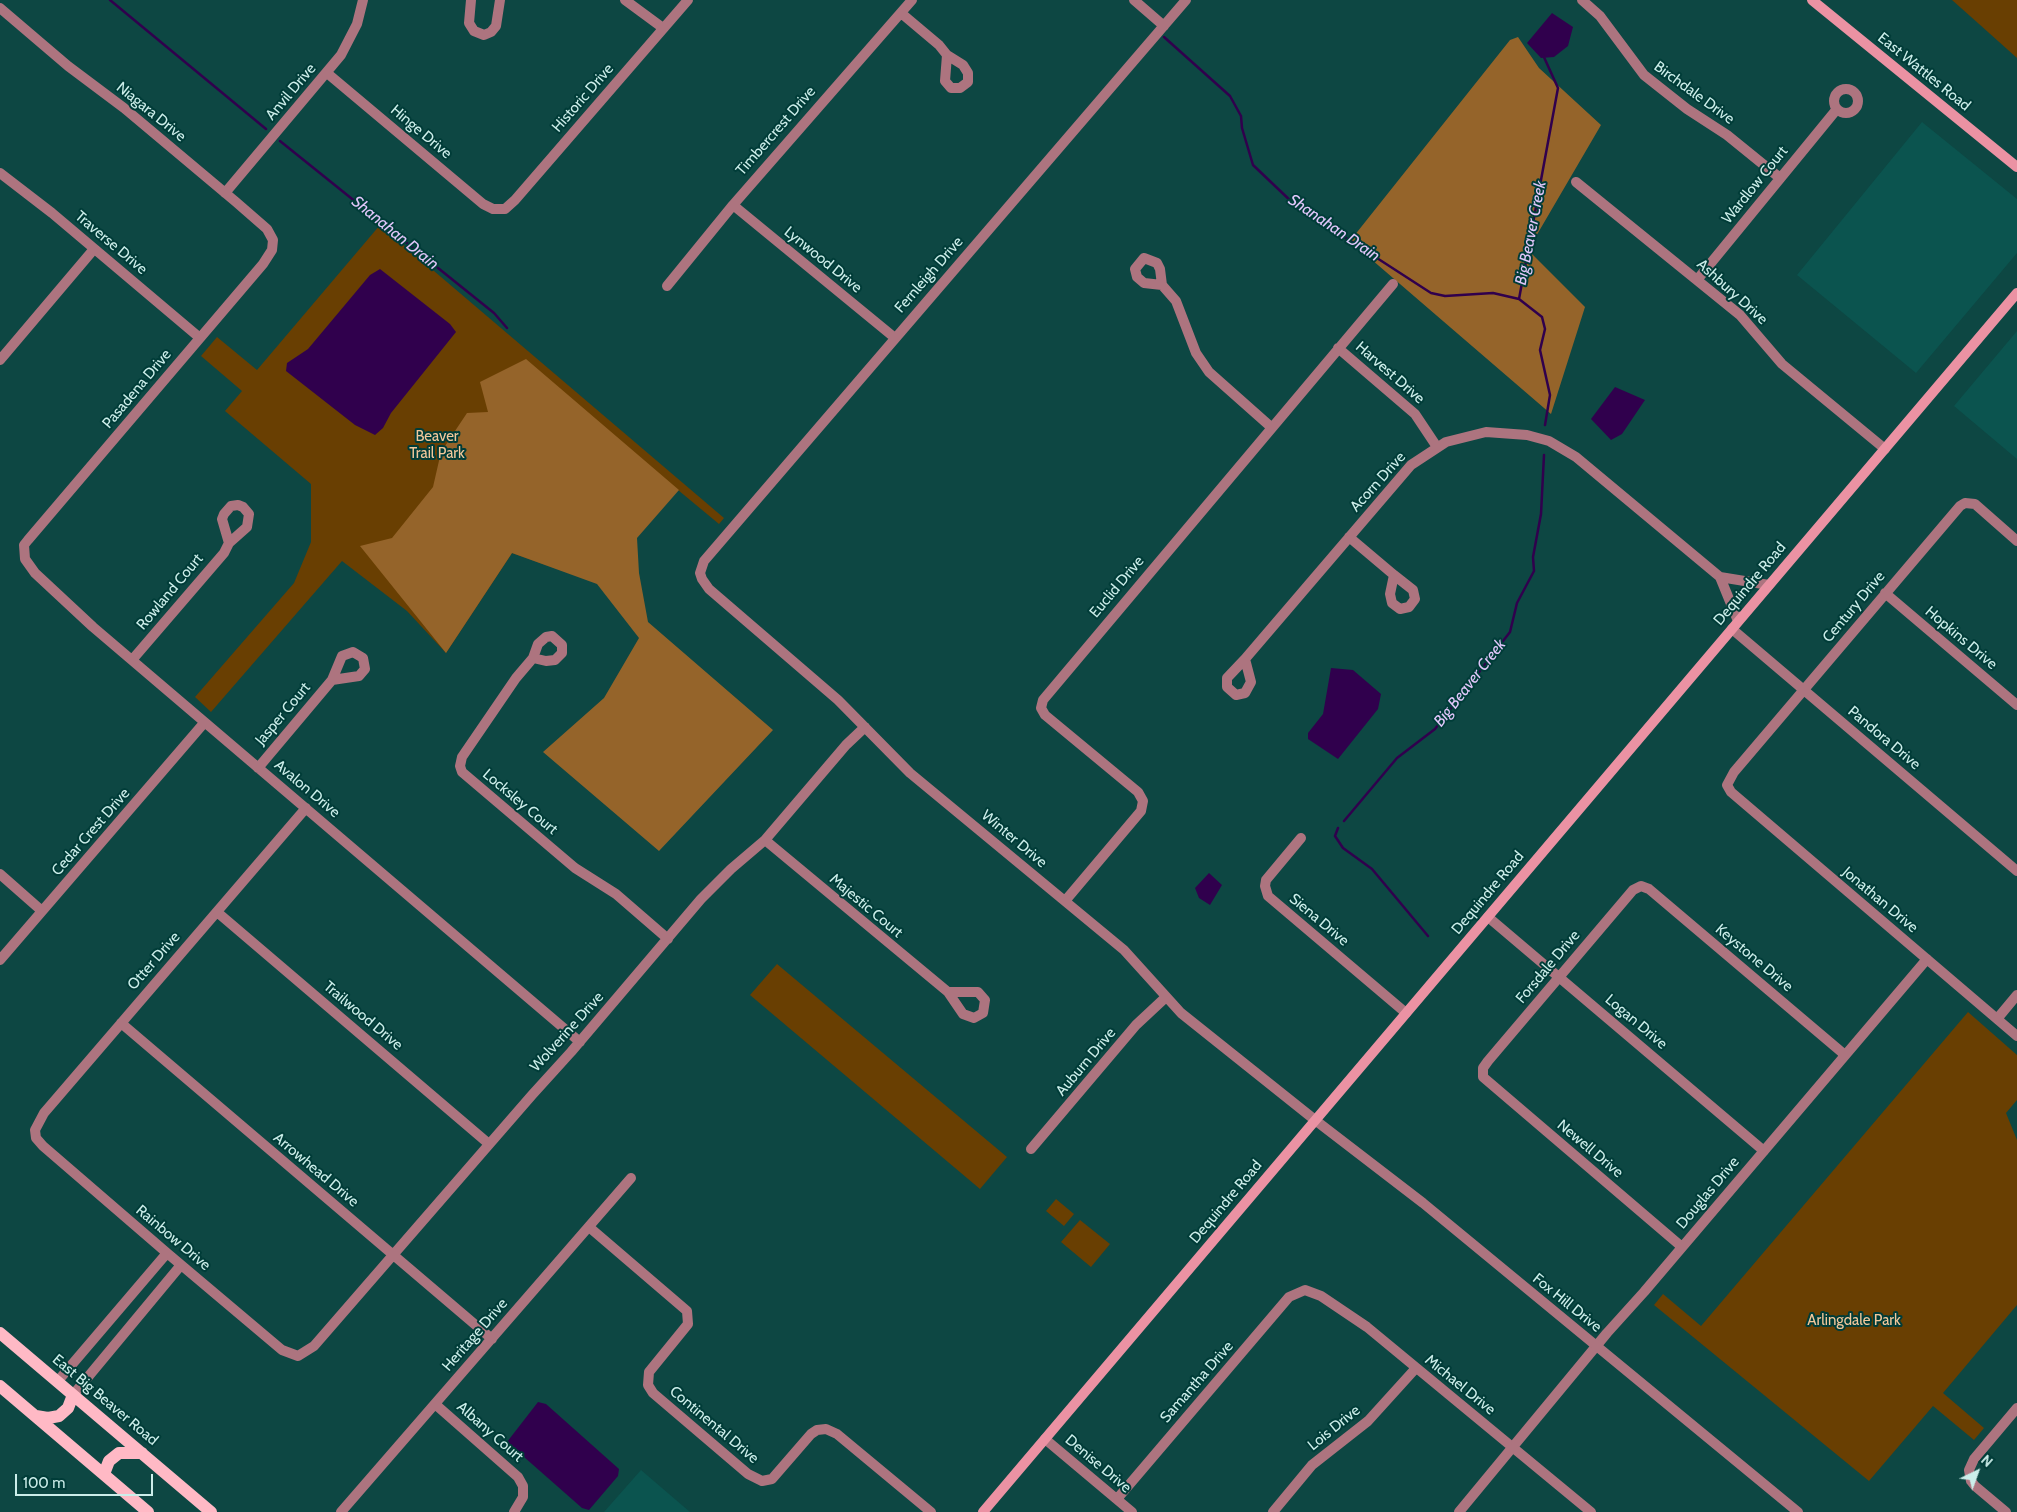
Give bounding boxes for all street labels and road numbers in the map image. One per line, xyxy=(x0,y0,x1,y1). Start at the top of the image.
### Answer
street label: East Wattles Road xyxy=(1874,29,1974,115)
street label: Birchdale Drive xyxy=(1650,58,1738,128)
street label: Anvil Drive xyxy=(262,60,320,124)
street label: Historic Drive xyxy=(548,60,618,136)
street label: Niagara Drive xyxy=(113,78,189,146)
street label: Timbercrest Drive xyxy=(732,83,820,179)
street label: Hinge Drive xyxy=(387,101,455,163)
street label: Wardlow Court xyxy=(1718,143,1792,227)
street label: Traverse Drive xyxy=(71,208,151,278)
street label: Lynwood Drive xyxy=(780,223,866,297)
street label: Fernleigh Drive xyxy=(891,233,967,317)
street label: Ashbury Drive xyxy=(1693,256,1771,328)
street label: Harvest Drive xyxy=(1352,338,1428,408)
street label: Pasadena Drive xyxy=(99,346,175,432)
street label: Acorn Drive xyxy=(1346,448,1410,516)
street label: Dequindre Road xyxy=(1710,539,1790,629)
street label: Rowland Court xyxy=(133,550,207,634)
street label: Euclid Drive xyxy=(1086,553,1148,621)
street label: Century Drive xyxy=(1819,568,1889,646)
street label: Hopkins Drive xyxy=(1921,603,2001,673)
street label: Jasper Court xyxy=(252,679,314,749)
street label: Pandora Drive xyxy=(1844,702,1924,774)
street label: Avalon Drive xyxy=(270,756,344,822)
street label: Locksley Court xyxy=(479,765,561,839)
street label: Cedar Crest Drive xyxy=(48,785,134,879)
street label: Winter Drive xyxy=(978,806,1050,872)
street label: Dequindre Road xyxy=(1448,848,1528,938)
street label: Jonathan Drive xyxy=(1839,863,1921,937)
street label: Majestic Court xyxy=(826,870,906,942)
street label: Siena Drive xyxy=(1286,890,1352,950)
street label: Keystone Drive xyxy=(1712,920,1796,996)
street label: Forsdale Drive xyxy=(1512,927,1584,1007)
street label: Otter Drive xyxy=(124,928,184,994)
street label: Trailwood Drive xyxy=(320,978,406,1054)
street label: Wolverine Drive xyxy=(526,988,608,1076)
street label: Logan Drive xyxy=(1601,991,1671,1053)
street label: Auburn Drive xyxy=(1052,1024,1120,1100)
street label: Newell Drive xyxy=(1553,1116,1627,1182)
street label: Arrowhead Drive xyxy=(270,1129,362,1211)
street label: Douglas Drive xyxy=(1673,1153,1743,1233)
street label: Dequindre Road xyxy=(1186,1157,1266,1247)
street label: Rainbow Drive xyxy=(132,1201,214,1275)
street label: Fox Hill Drive xyxy=(1529,1270,1605,1336)
street label: Heritage Drive xyxy=(439,1295,511,1375)
street label: Samantha Drive xyxy=(1157,1338,1237,1426)
street label: East Big Beaver Road xyxy=(49,1351,161,1449)
street label: Michael Drive xyxy=(1421,1351,1499,1419)
street label: Continental Drive xyxy=(666,1382,762,1468)
street label: Albany Court xyxy=(453,1398,527,1466)
street label: Lois Drive xyxy=(1304,1401,1364,1455)
street label: Denise Drive xyxy=(1061,1431,1135,1497)

